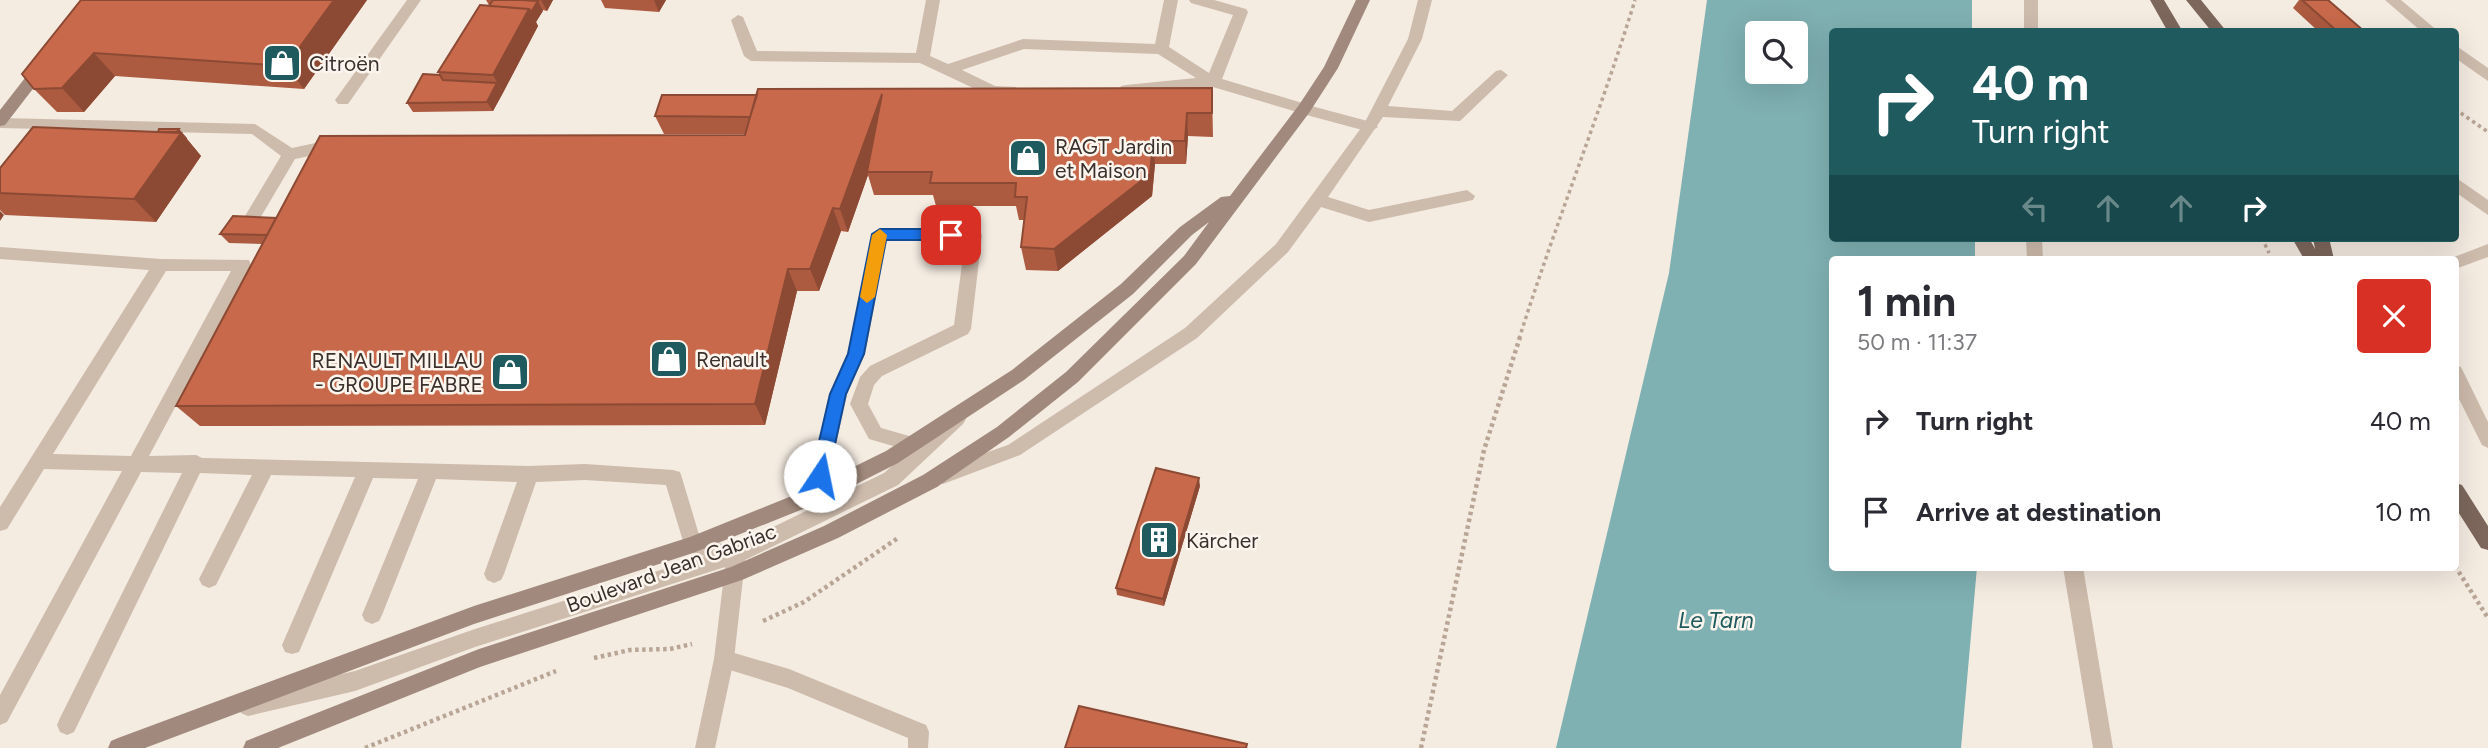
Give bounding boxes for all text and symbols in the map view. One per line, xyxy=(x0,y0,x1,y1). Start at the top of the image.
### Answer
map controls xyxy=(1745,21,1808,84)
button: search xyxy=(1745,21,1808,84)
shop icon: Citroën xyxy=(261,42,303,84)
place label: Citroën xyxy=(309,51,379,76)
text: 40 m xyxy=(1972,53,2089,112)
icon: right xyxy=(1857,56,1948,147)
text: Turn right xyxy=(1972,113,2110,151)
place label: RAGT Jardin et Maison xyxy=(1055,134,1172,183)
shop icon: RAGT Jardin et Maison xyxy=(1007,137,1049,179)
icon: left xyxy=(2016,189,2054,227)
icon: ahead xyxy=(2089,189,2127,227)
icon: ahead xyxy=(2162,189,2200,227)
icon: right xyxy=(2235,189,2273,227)
pin xyxy=(921,205,981,265)
icon: arrive xyxy=(932,216,970,254)
text: 1 min xyxy=(1857,276,1956,327)
button: close xyxy=(2357,279,2431,353)
text: 50 m · 11:37 xyxy=(1857,328,1977,356)
shop icon: Renault xyxy=(648,338,690,380)
place label: Renault xyxy=(696,347,767,372)
place label: RENAULT MILLAU - GROUPE FABRE xyxy=(312,348,483,397)
shop icon: RENAULT MILLAU - GROUPE FABRE xyxy=(489,351,531,393)
icon: right xyxy=(1857,402,1895,440)
text: Turn right xyxy=(1916,405,2033,437)
text: 40 m xyxy=(2370,405,2431,437)
position arrow xyxy=(783,439,857,513)
icon: arrive xyxy=(1857,493,1895,531)
text: Arrive at destination xyxy=(1916,496,2161,528)
text: 10 m xyxy=(2375,496,2431,528)
street label: Boulevard Jean Gabriac xyxy=(563,518,779,618)
building icon: Kärcher xyxy=(1138,519,1180,561)
place label: Kärcher xyxy=(1186,528,1258,553)
water label: Le Tarn xyxy=(1678,606,1754,634)

